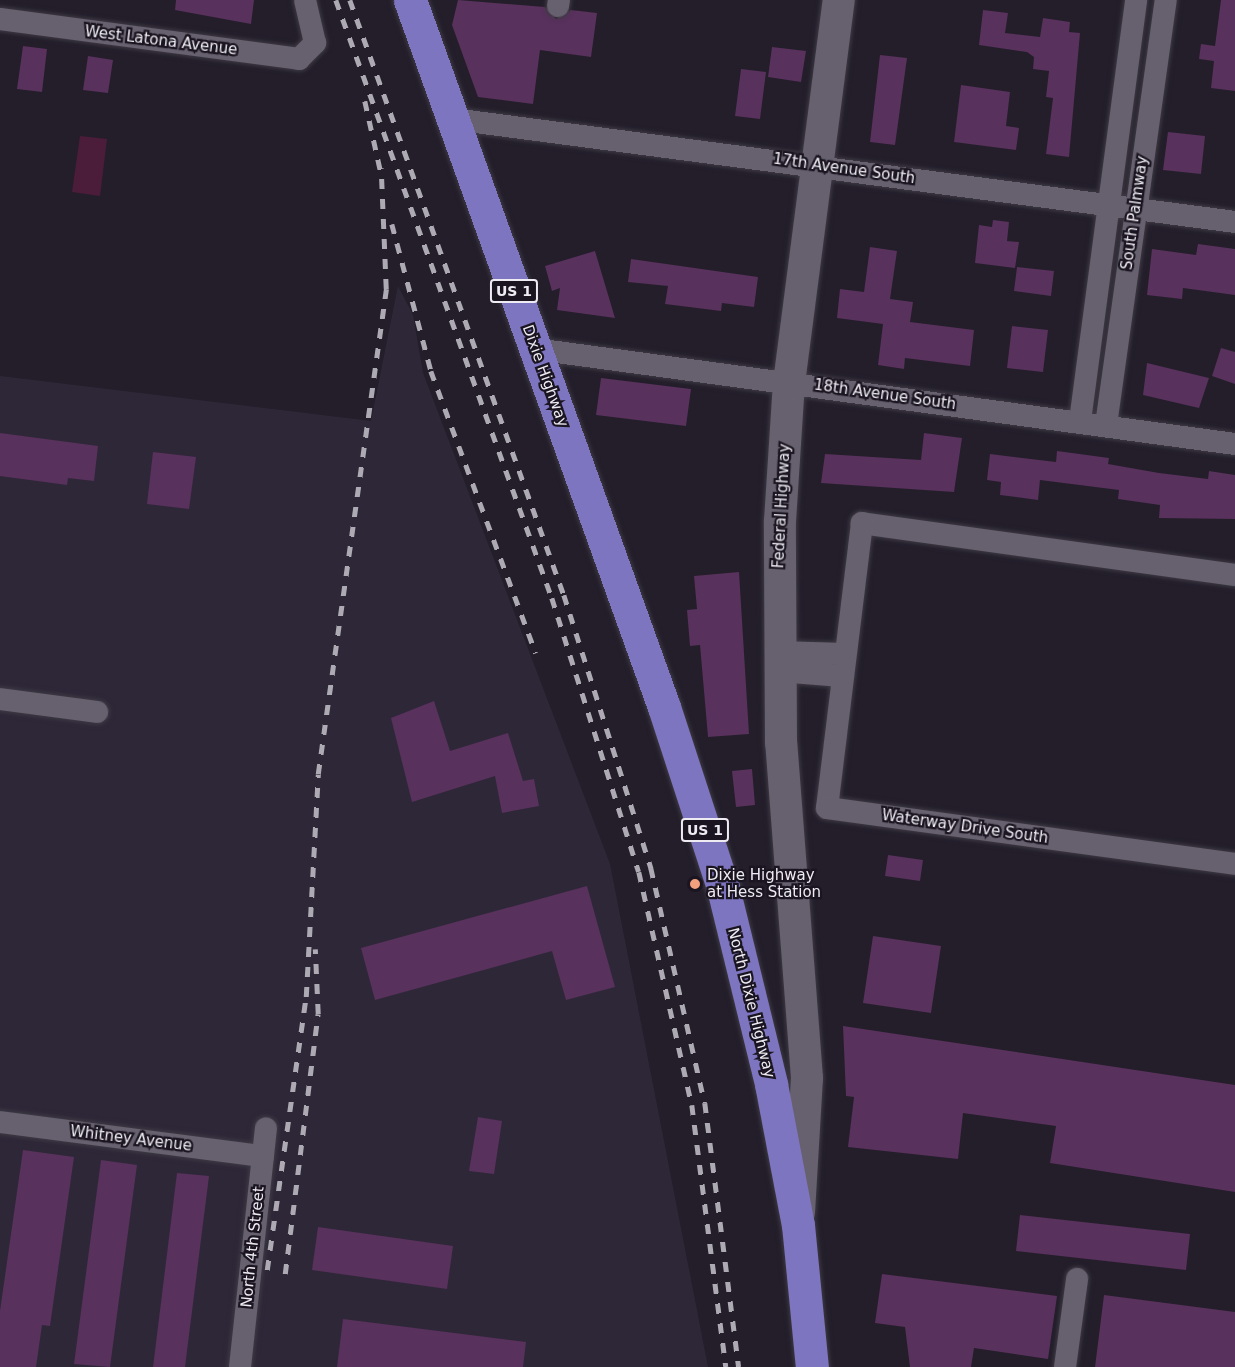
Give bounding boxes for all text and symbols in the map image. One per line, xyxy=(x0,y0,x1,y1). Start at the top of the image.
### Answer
street label: West Latona Avenue xyxy=(84,23,238,59)
street label: 17th Avenue South xyxy=(772,150,916,188)
street label: South Palmway xyxy=(1118,155,1152,271)
road number: US 1 xyxy=(488,280,540,302)
street label: Dixie Highway xyxy=(518,322,572,430)
street label: 18th Avenue South xyxy=(813,376,957,414)
street label: Federal Highway xyxy=(770,443,794,569)
street label: Waterway Drive South xyxy=(881,806,1049,848)
road number: US 1 xyxy=(680,819,730,841)
place label: Dixie Highway at Hess Station xyxy=(707,866,821,901)
marker: Dixie Highway at Hess Station xyxy=(688,877,702,891)
street label: North Dixie Highway xyxy=(724,926,778,1080)
street label: Whitney Avenue xyxy=(69,1123,193,1155)
street label: North 4th Street xyxy=(238,1185,268,1309)

